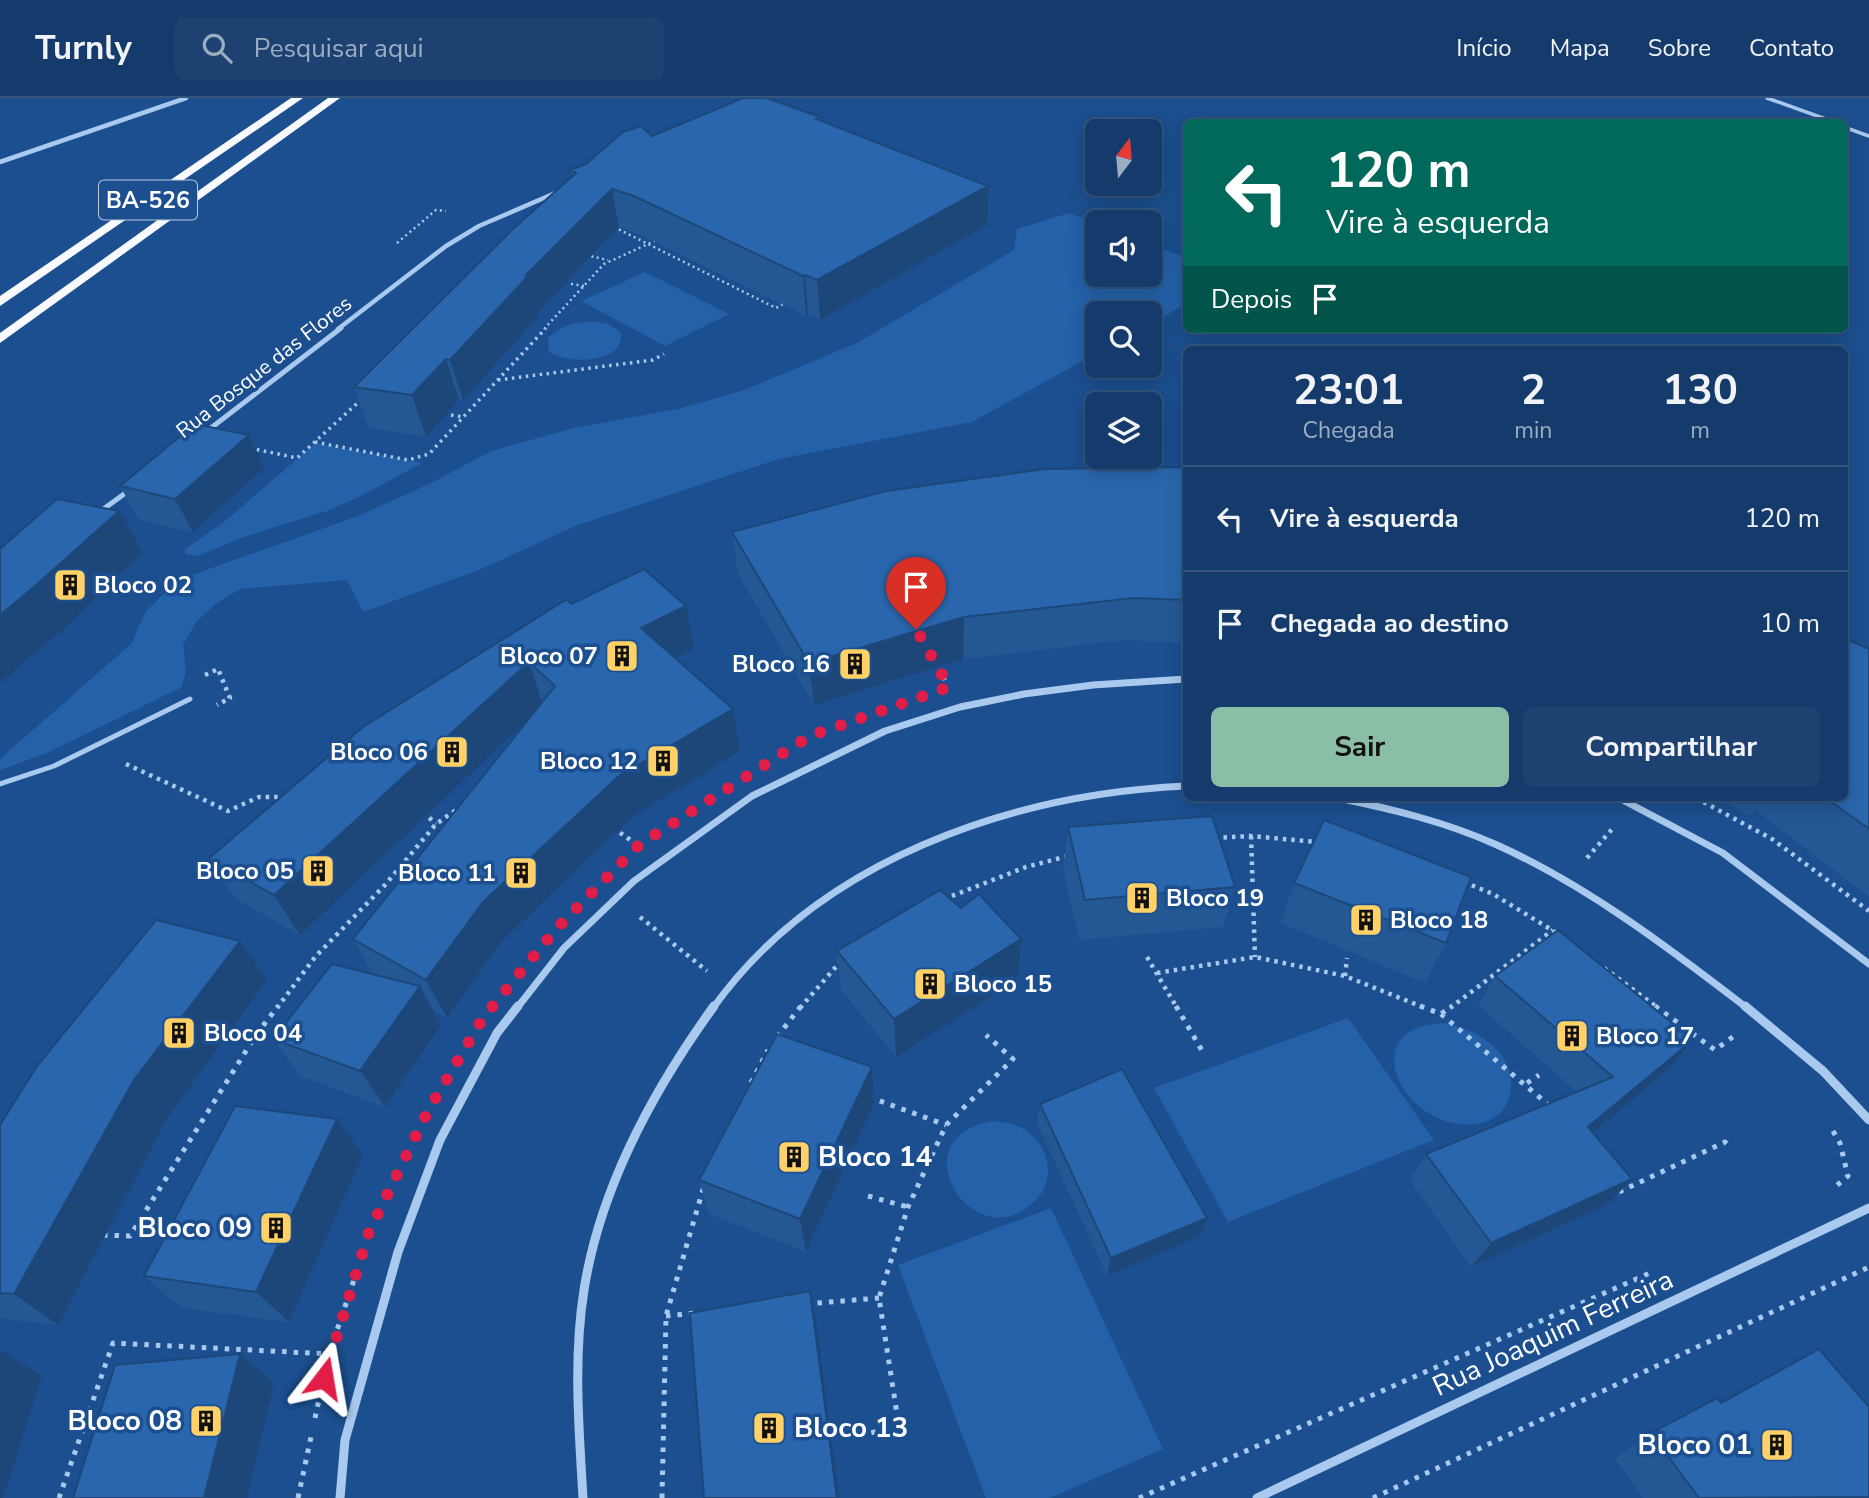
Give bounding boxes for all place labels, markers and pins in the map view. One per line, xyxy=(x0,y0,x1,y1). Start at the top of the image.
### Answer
pin xyxy=(886,557,946,629)
building icon: Bloco 02 xyxy=(51,566,89,604)
place label: Bloco 02 xyxy=(94,569,192,601)
building icon: Bloco 07 xyxy=(603,637,641,675)
place label: Bloco 07 xyxy=(500,640,598,672)
building icon: Bloco 16 xyxy=(836,645,874,683)
place label: Bloco 16 xyxy=(732,648,830,680)
building icon: Bloco 06 xyxy=(433,733,471,771)
place label: Bloco 06 xyxy=(330,736,428,768)
building icon: Bloco 12 xyxy=(644,742,682,780)
place label: Bloco 12 xyxy=(540,745,638,777)
building icon: Bloco 05 xyxy=(299,852,337,890)
building icon: Bloco 11 xyxy=(502,854,540,892)
place label: Bloco 05 xyxy=(196,855,294,887)
place label: Bloco 11 xyxy=(398,857,496,889)
building icon: Bloco 19 xyxy=(1123,879,1161,917)
place label: Bloco 19 xyxy=(1166,882,1264,914)
building icon: Bloco 18 xyxy=(1347,901,1385,939)
place label: Bloco 18 xyxy=(1390,904,1488,936)
building icon: Bloco 15 xyxy=(911,965,949,1003)
place label: Bloco 15 xyxy=(954,968,1052,1000)
building icon: Bloco 04 xyxy=(160,1014,198,1052)
place label: Bloco 04 xyxy=(204,1017,302,1049)
building icon: Bloco 17 xyxy=(1553,1017,1591,1055)
place label: Bloco 17 xyxy=(1596,1020,1694,1052)
building icon: Bloco 14 xyxy=(775,1138,813,1176)
place label: Bloco 14 xyxy=(818,1138,933,1176)
place label: Bloco 09 xyxy=(138,1209,252,1247)
building icon: Bloco 09 xyxy=(257,1209,295,1247)
place label: Bloco 08 xyxy=(68,1402,182,1440)
building icon: Bloco 08 xyxy=(187,1402,225,1440)
building icon: Bloco 13 xyxy=(750,1409,788,1447)
place label: Bloco 13 xyxy=(794,1409,908,1447)
place label: Bloco 01 xyxy=(1638,1426,1752,1464)
building icon: Bloco 01 xyxy=(1758,1426,1796,1464)

